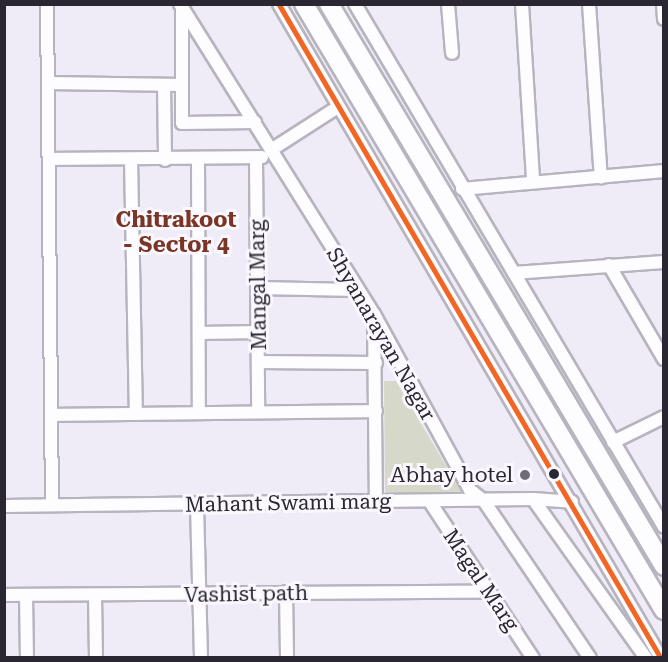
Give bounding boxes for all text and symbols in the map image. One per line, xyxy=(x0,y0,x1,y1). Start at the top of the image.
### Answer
district label: Chitrakoot - Sector 4 xyxy=(116,206,236,258)
street label: Mangal Marg xyxy=(244,219,272,351)
street label: Shyanarayan Nagar xyxy=(321,243,441,425)
place label: Abhay hotel xyxy=(390,462,513,488)
marker: Abhay hotel xyxy=(518,468,532,482)
unlabelled marker xyxy=(548,468,560,480)
street label: Mahant Swami marg xyxy=(185,489,391,517)
street label: Magal Marg xyxy=(438,524,524,636)
street label: Vashist path xyxy=(184,580,308,608)

